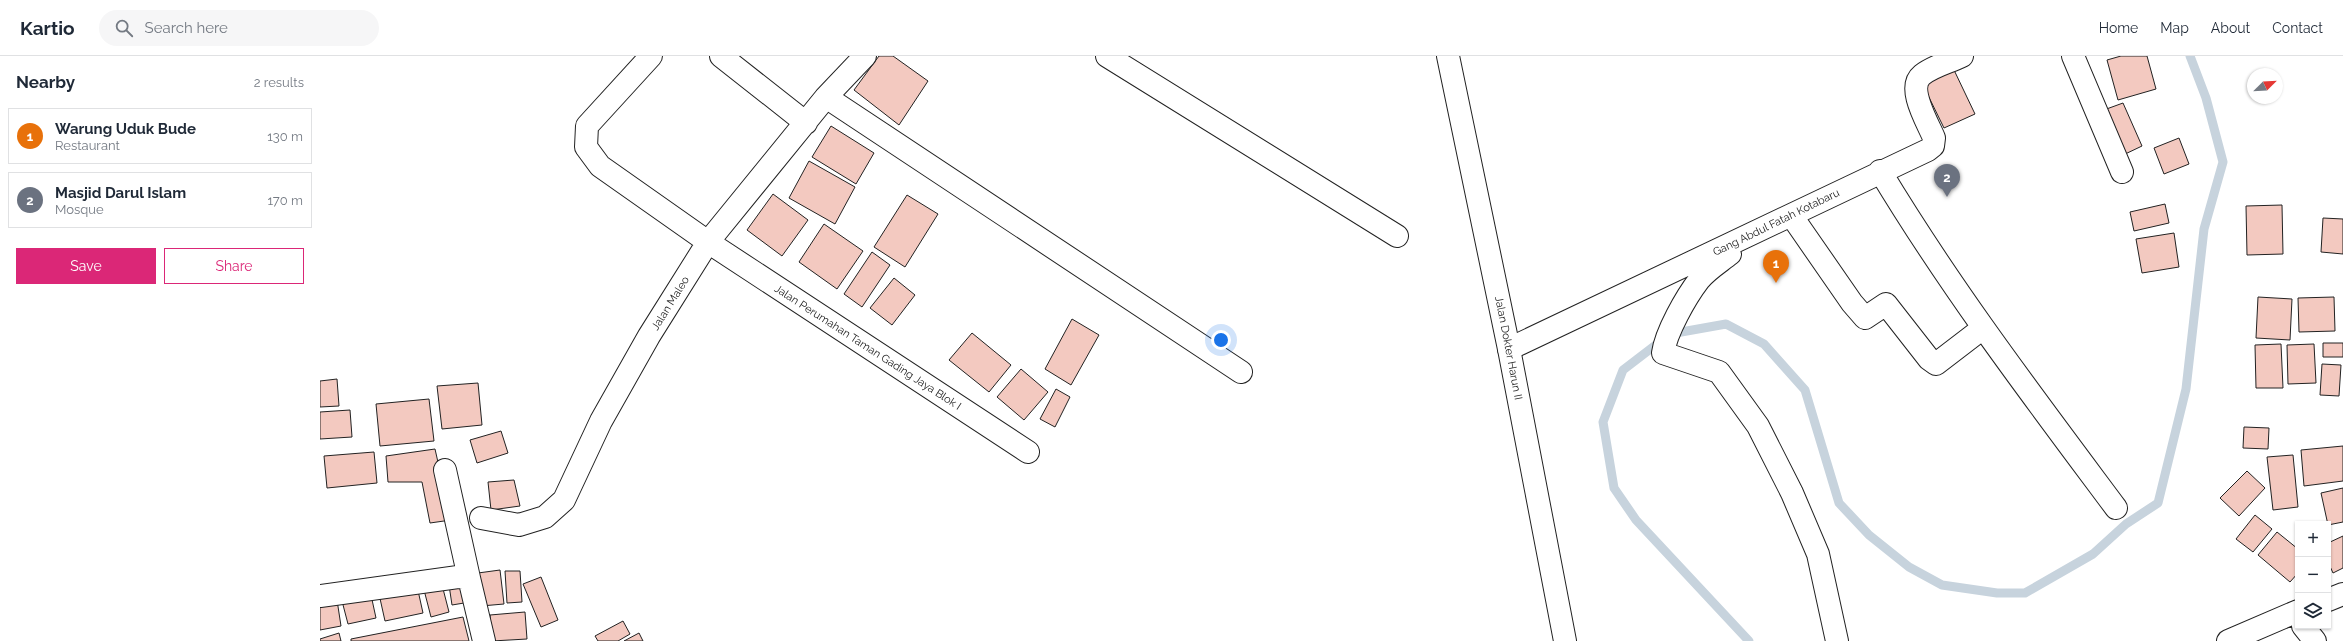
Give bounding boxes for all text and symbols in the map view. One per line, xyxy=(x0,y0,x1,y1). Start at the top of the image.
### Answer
search box xyxy=(99,10,379,46)
text: Kartio xyxy=(20,17,75,39)
icon: search xyxy=(113,17,135,39)
text: Search here xyxy=(145,19,228,37)
text: Home xyxy=(2099,20,2138,36)
text: Map xyxy=(2160,20,2189,36)
text: About xyxy=(2211,20,2250,36)
text: Contact xyxy=(2272,20,2323,36)
north arrow xyxy=(2247,68,2283,104)
text: Nearby xyxy=(16,72,75,92)
text: 2 results xyxy=(254,75,304,90)
text: Warung Uduk Bude xyxy=(55,120,196,138)
text: 1 xyxy=(27,129,33,144)
text: 130 m xyxy=(267,129,303,144)
text: Restaurant xyxy=(55,138,120,153)
pin: 2 xyxy=(1934,164,1960,197)
text: Masjid Darul Islam xyxy=(55,184,186,202)
street label: Gang Abdul Fatah Kotabaru xyxy=(1711,186,1842,259)
text: 2 xyxy=(26,193,34,208)
text: 170 m xyxy=(267,193,303,208)
text: Mosque xyxy=(55,202,104,217)
button: Save xyxy=(16,248,156,284)
button: Share xyxy=(164,248,304,284)
pin: 1 xyxy=(1763,250,1789,283)
street label: Jalan Maleo xyxy=(649,274,692,333)
street label: Jalan Perumahan Taman Gading Jaya Blok I xyxy=(772,282,964,413)
street label: Jalan Dokter Harun II xyxy=(1492,295,1525,401)
your location xyxy=(1211,330,1231,350)
map controls xyxy=(2295,521,2331,629)
button: + xyxy=(2295,521,2331,557)
button: − xyxy=(2295,557,2331,593)
button: layers xyxy=(2295,593,2331,629)

